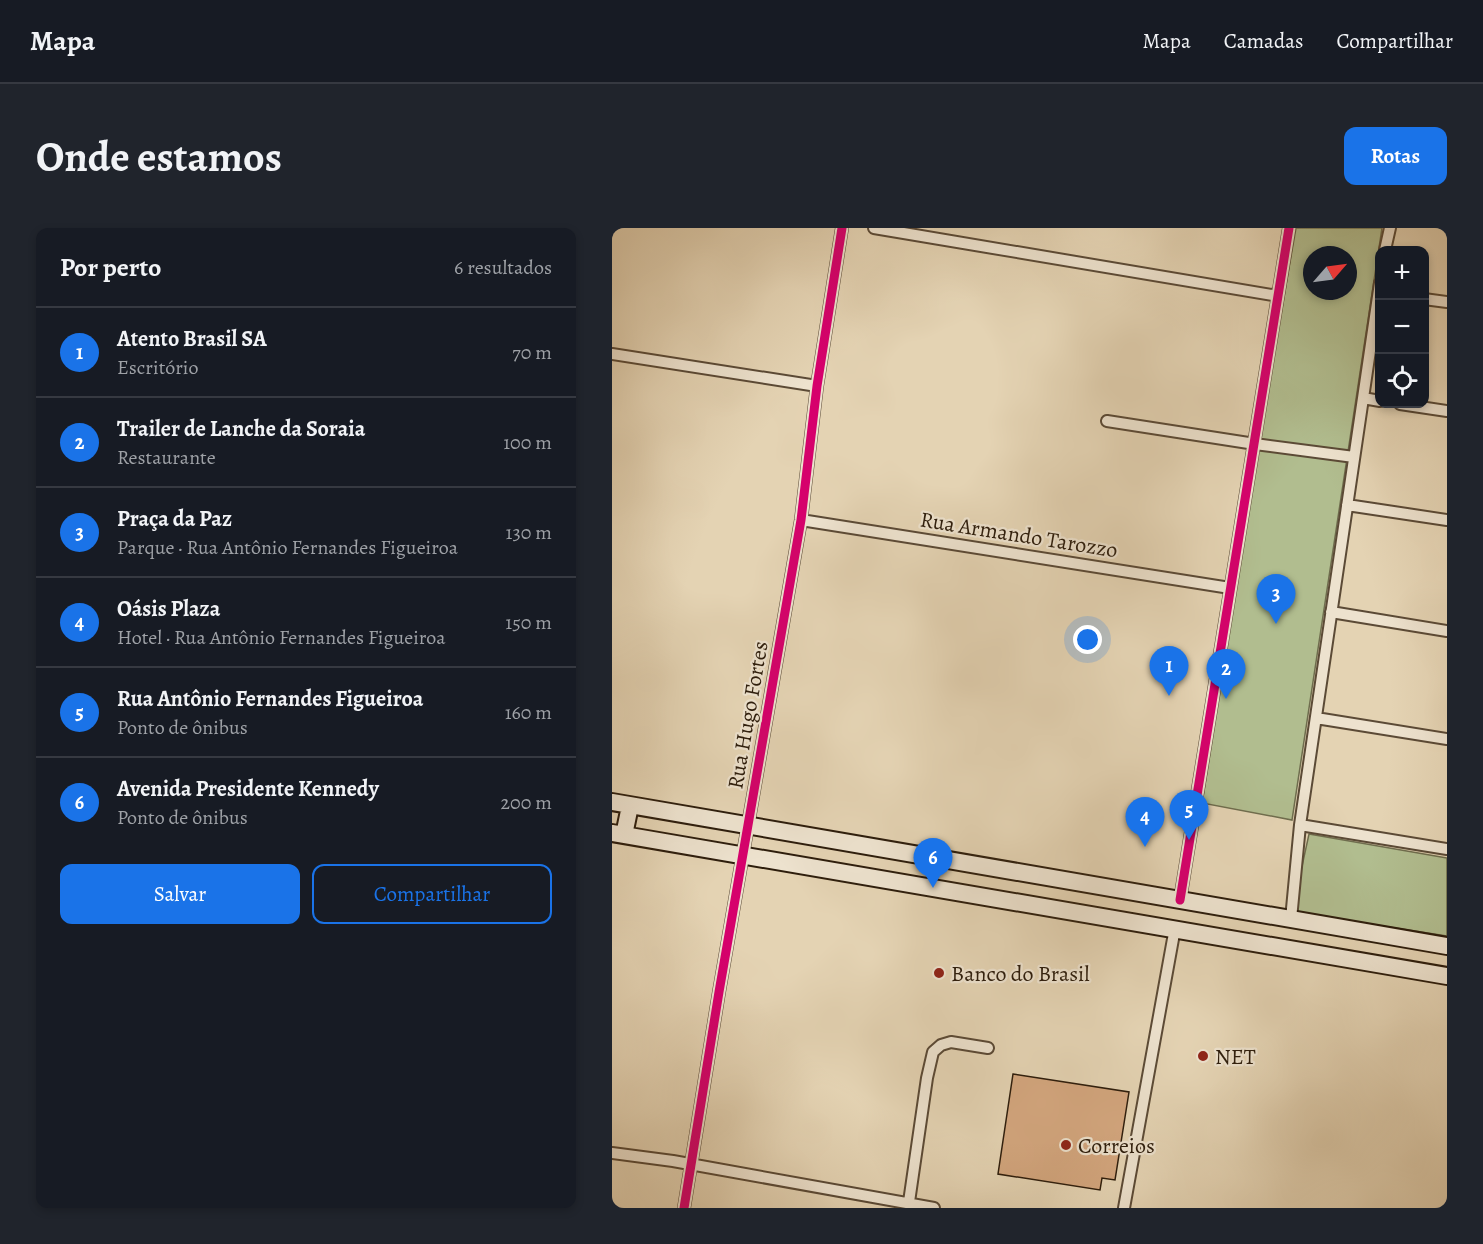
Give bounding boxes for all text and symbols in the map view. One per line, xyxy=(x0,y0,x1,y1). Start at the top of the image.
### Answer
text: Mapa xyxy=(30,22,95,60)
text: Mapa xyxy=(1142,27,1191,55)
text: Camadas xyxy=(1224,27,1303,55)
text: Compartilhar xyxy=(1336,27,1453,55)
button: Rotas xyxy=(1344,127,1447,185)
text: Onde estamos xyxy=(36,128,282,185)
north arrow xyxy=(1303,246,1357,300)
map controls xyxy=(1375,246,1429,408)
button: + xyxy=(1375,246,1429,300)
text: Por perto xyxy=(60,250,161,285)
text: 6 resultados xyxy=(454,254,552,281)
button: − xyxy=(1375,300,1429,354)
text: Atento Brasil SA xyxy=(117,324,267,354)
text: 1 xyxy=(76,339,83,366)
text: 70 m xyxy=(512,339,552,366)
text: Escritório xyxy=(117,354,198,381)
button: locate xyxy=(1375,354,1429,408)
text: Trailer de Lanche da Soraia xyxy=(117,414,365,444)
text: 2 xyxy=(75,429,84,456)
text: 100 m xyxy=(503,429,552,456)
text: Restaurante xyxy=(117,444,216,471)
text: Praça da Paz xyxy=(117,504,232,534)
street label: Rua Armando Tarozzo xyxy=(918,505,1120,565)
text: 3 xyxy=(75,519,84,546)
text: 130 m xyxy=(506,519,552,546)
text: Parque · Rua Antônio Fernandes Figueiroa xyxy=(117,534,458,561)
pin: 3 xyxy=(1256,574,1296,624)
text: Oásis Plaza xyxy=(117,594,220,624)
text: 4 xyxy=(75,609,84,636)
text: 150 m xyxy=(505,609,552,636)
text: Hotel · Rua Antônio Fernandes Figueiroa xyxy=(117,624,446,651)
your location xyxy=(1073,625,1102,654)
street label: Rua Hugo Fortes xyxy=(720,639,776,792)
pin: 1 xyxy=(1150,646,1188,696)
pin: 2 xyxy=(1206,650,1246,699)
text: Rua Antônio Fernandes Figueiroa xyxy=(117,684,424,714)
text: 5 xyxy=(75,699,84,726)
text: 160 m xyxy=(505,699,552,726)
text: Ponto de ônibus xyxy=(117,714,248,741)
text: Avenida Presidente Kennedy xyxy=(117,774,379,804)
text: 6 xyxy=(75,789,84,816)
text: 200 m xyxy=(501,789,552,816)
pin: 5 xyxy=(1170,790,1208,840)
pin: 4 xyxy=(1126,798,1164,847)
text: Ponto de ônibus xyxy=(117,804,248,831)
pin: 6 xyxy=(914,838,952,888)
button: Salvar xyxy=(60,864,300,924)
button: Compartilhar xyxy=(312,864,552,924)
place label: Banco do Brasil xyxy=(951,959,1090,989)
marker: Banco do Brasil xyxy=(932,966,946,980)
place label: NET xyxy=(1215,1042,1256,1072)
marker: NET xyxy=(1196,1049,1210,1063)
place label: Correios xyxy=(1078,1131,1155,1161)
marker: Correios xyxy=(1059,1138,1073,1152)

